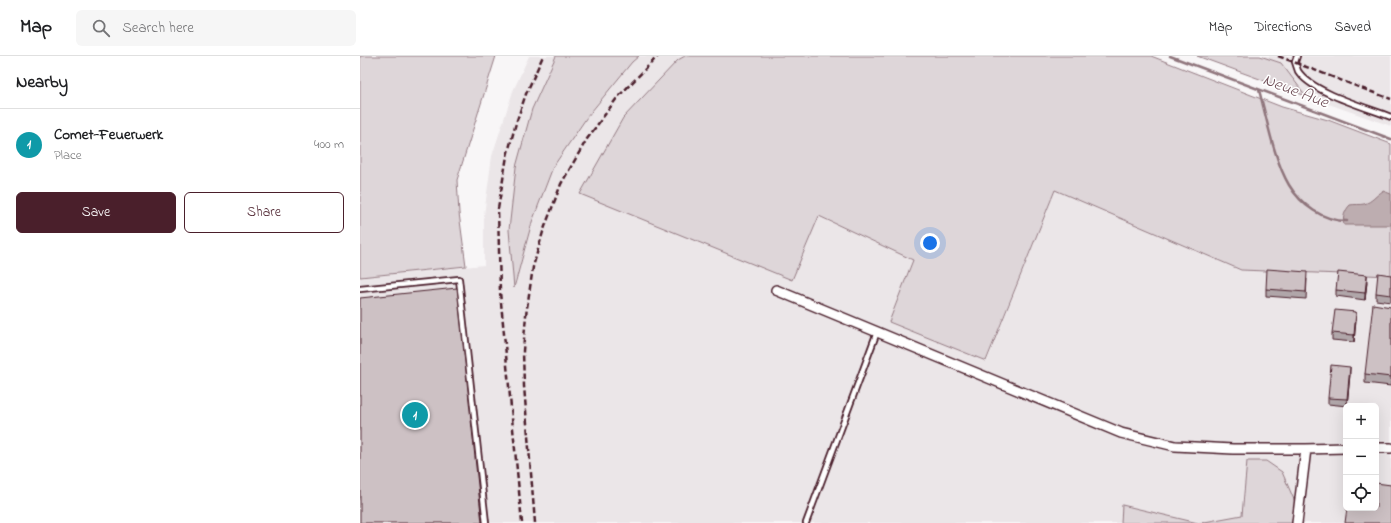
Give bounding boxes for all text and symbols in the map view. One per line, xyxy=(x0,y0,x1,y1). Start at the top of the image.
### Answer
search box xyxy=(76,10,356,46)
text: Map xyxy=(20,14,52,41)
icon: search xyxy=(90,17,112,39)
text: Search here xyxy=(122,17,194,39)
text: Map xyxy=(1209,17,1232,38)
text: Directions xyxy=(1254,17,1312,38)
text: Saved xyxy=(1334,17,1371,38)
water label: Neue Aue xyxy=(1259,67,1333,116)
text: Nearby xyxy=(16,70,68,95)
text: Comet-Feuerwerk xyxy=(54,124,163,146)
text: 1 xyxy=(27,135,31,154)
text: 400 m xyxy=(314,135,344,154)
text: Place xyxy=(54,146,82,165)
button: Save xyxy=(16,192,176,233)
button: Share xyxy=(184,192,344,233)
your location xyxy=(920,233,940,253)
pin: 1 xyxy=(402,400,428,430)
map controls xyxy=(1343,403,1379,511)
button: + xyxy=(1343,403,1379,439)
button: − xyxy=(1343,439,1379,475)
button: locate xyxy=(1343,475,1379,511)

